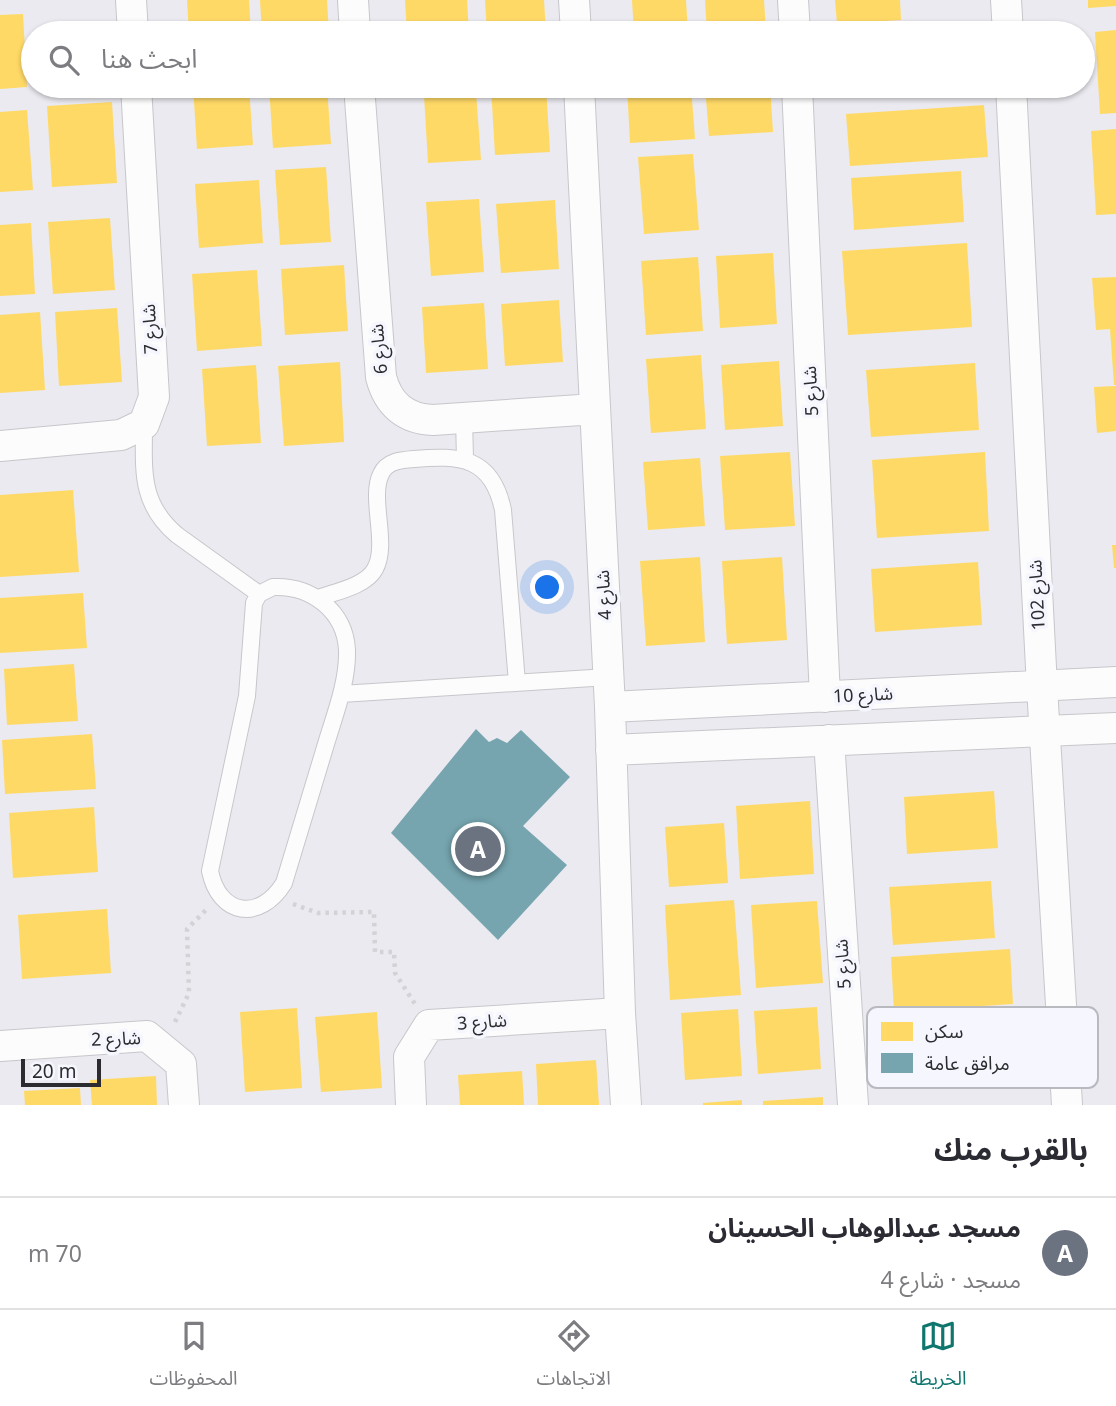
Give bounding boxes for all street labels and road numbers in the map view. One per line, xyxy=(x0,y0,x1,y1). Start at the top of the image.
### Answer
street label: شارع 7 xyxy=(136,303,165,355)
street label: شارع 6 xyxy=(364,323,395,375)
street label: شارع 5 xyxy=(797,365,826,417)
street label: شارع 102 xyxy=(1022,559,1053,631)
street label: شارع 4 xyxy=(590,569,619,621)
street label: شارع 10 xyxy=(832,680,894,711)
street label: شارع 5 xyxy=(828,938,859,990)
street label: شارع 3 xyxy=(456,1007,508,1038)
street label: شارع 2 xyxy=(91,1025,142,1054)

